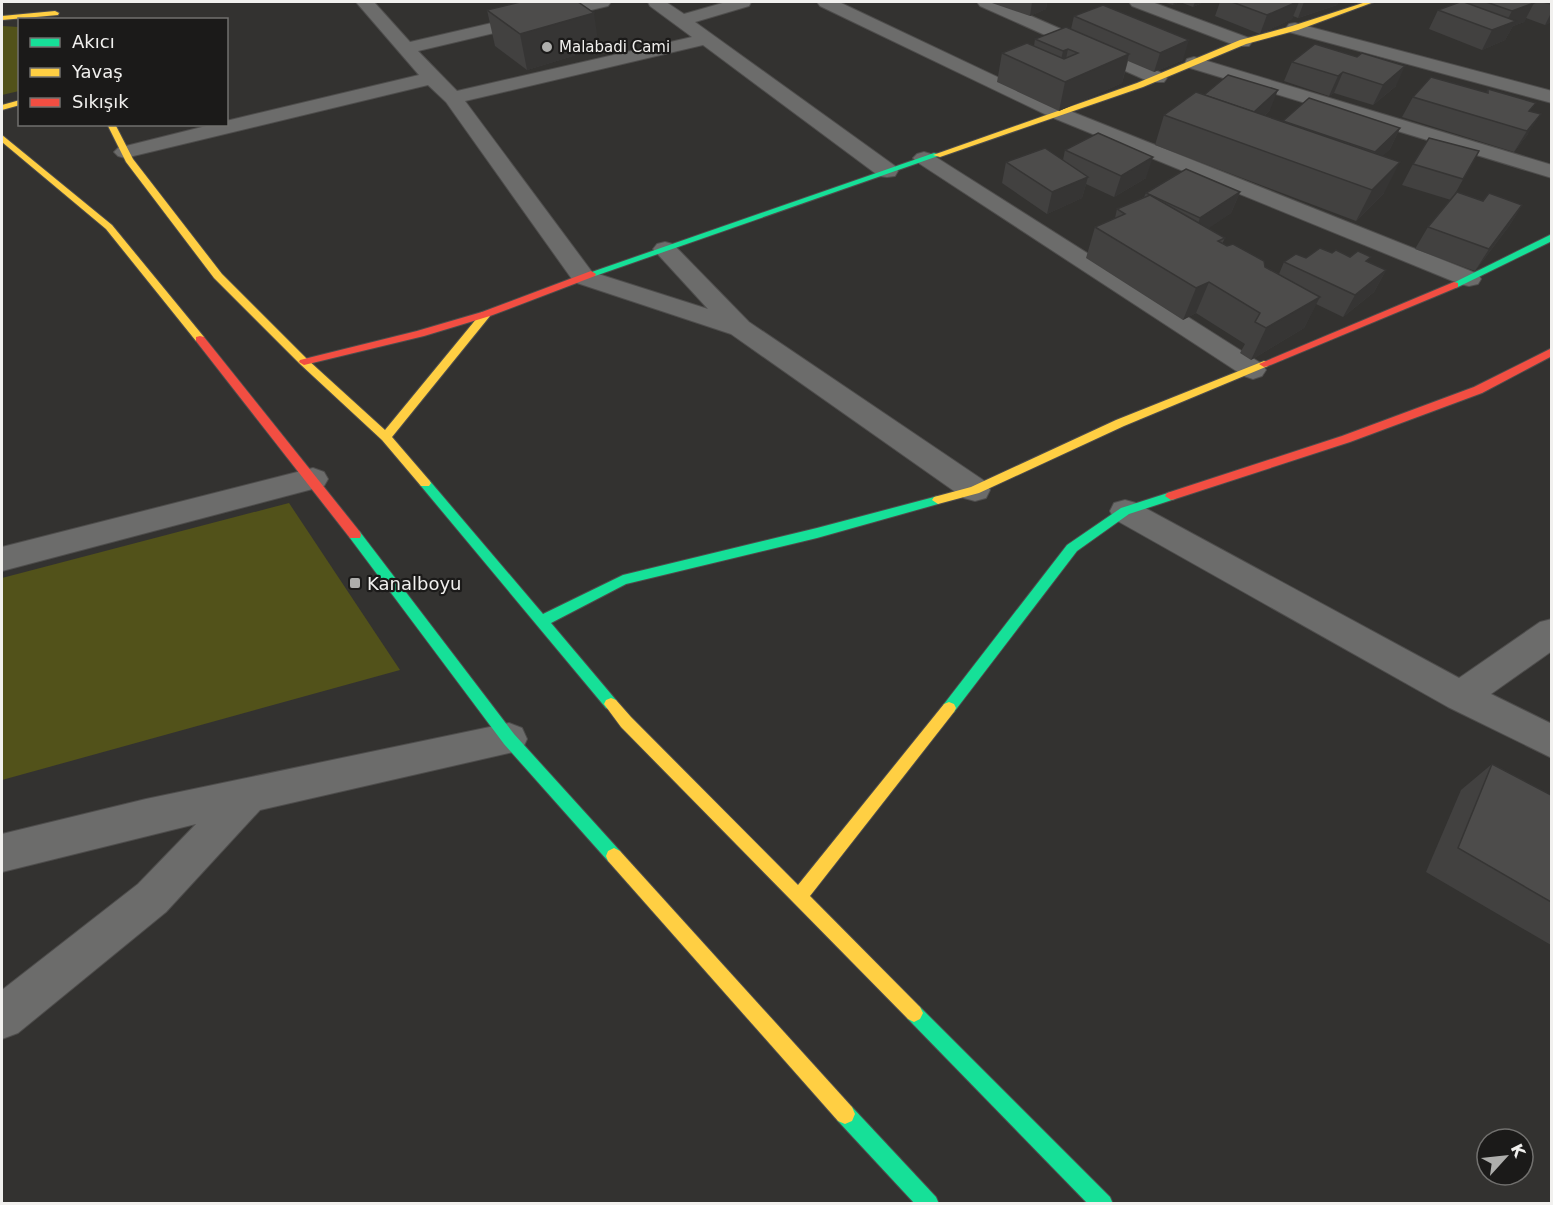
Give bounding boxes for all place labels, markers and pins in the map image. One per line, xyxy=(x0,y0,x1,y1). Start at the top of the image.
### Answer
place label: Malabadi Cami xyxy=(559,38,670,56)
marker: Malabadi Cami xyxy=(540,40,554,54)
place label: Kanalboyu xyxy=(367,573,461,594)
marker: Kanalboyu xyxy=(348,576,362,590)

